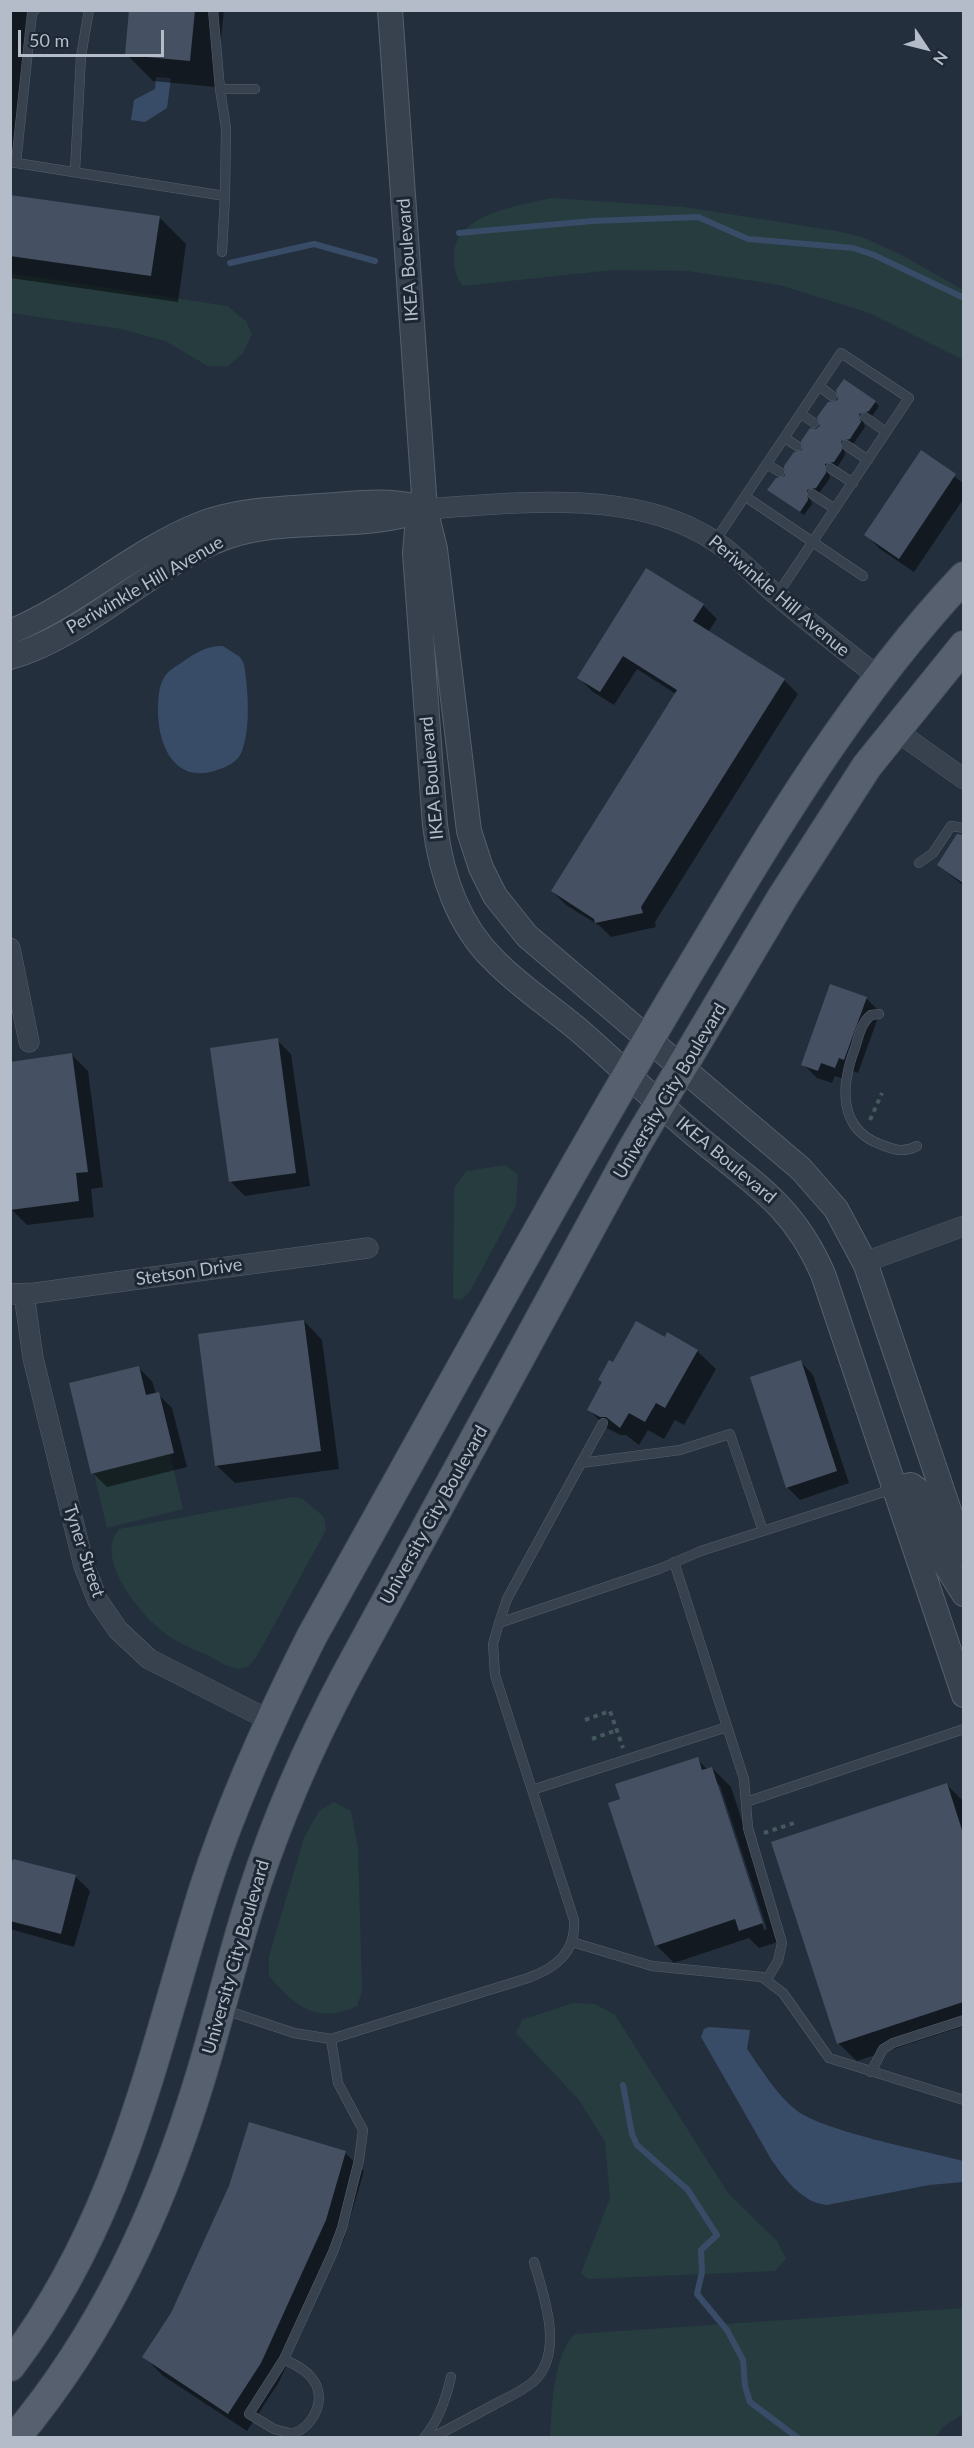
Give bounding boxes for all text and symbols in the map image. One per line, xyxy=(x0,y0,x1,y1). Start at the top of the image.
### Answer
scale bar xyxy=(21,18,166,56)
north arrow xyxy=(896,18,956,78)
text: 50 m xyxy=(29,29,69,51)
text: N xyxy=(930,48,952,69)
street label: IKEA Boulevard xyxy=(393,198,423,322)
street label: Periwinkle Hill Avenue xyxy=(63,531,227,639)
street label: Periwinkle Hill Avenue xyxy=(704,531,854,661)
street label: IKEA Boulevard xyxy=(416,715,448,841)
street label: University City Boulevard xyxy=(609,999,731,1183)
street label: IKEA Boulevard xyxy=(672,1112,780,1208)
street label: Stetson Drive xyxy=(134,1254,244,1290)
street label: University City Boulevard xyxy=(376,1422,492,1608)
street label: Tyner Street xyxy=(59,1502,109,1600)
street label: University City Boulevard xyxy=(198,1857,274,2057)

